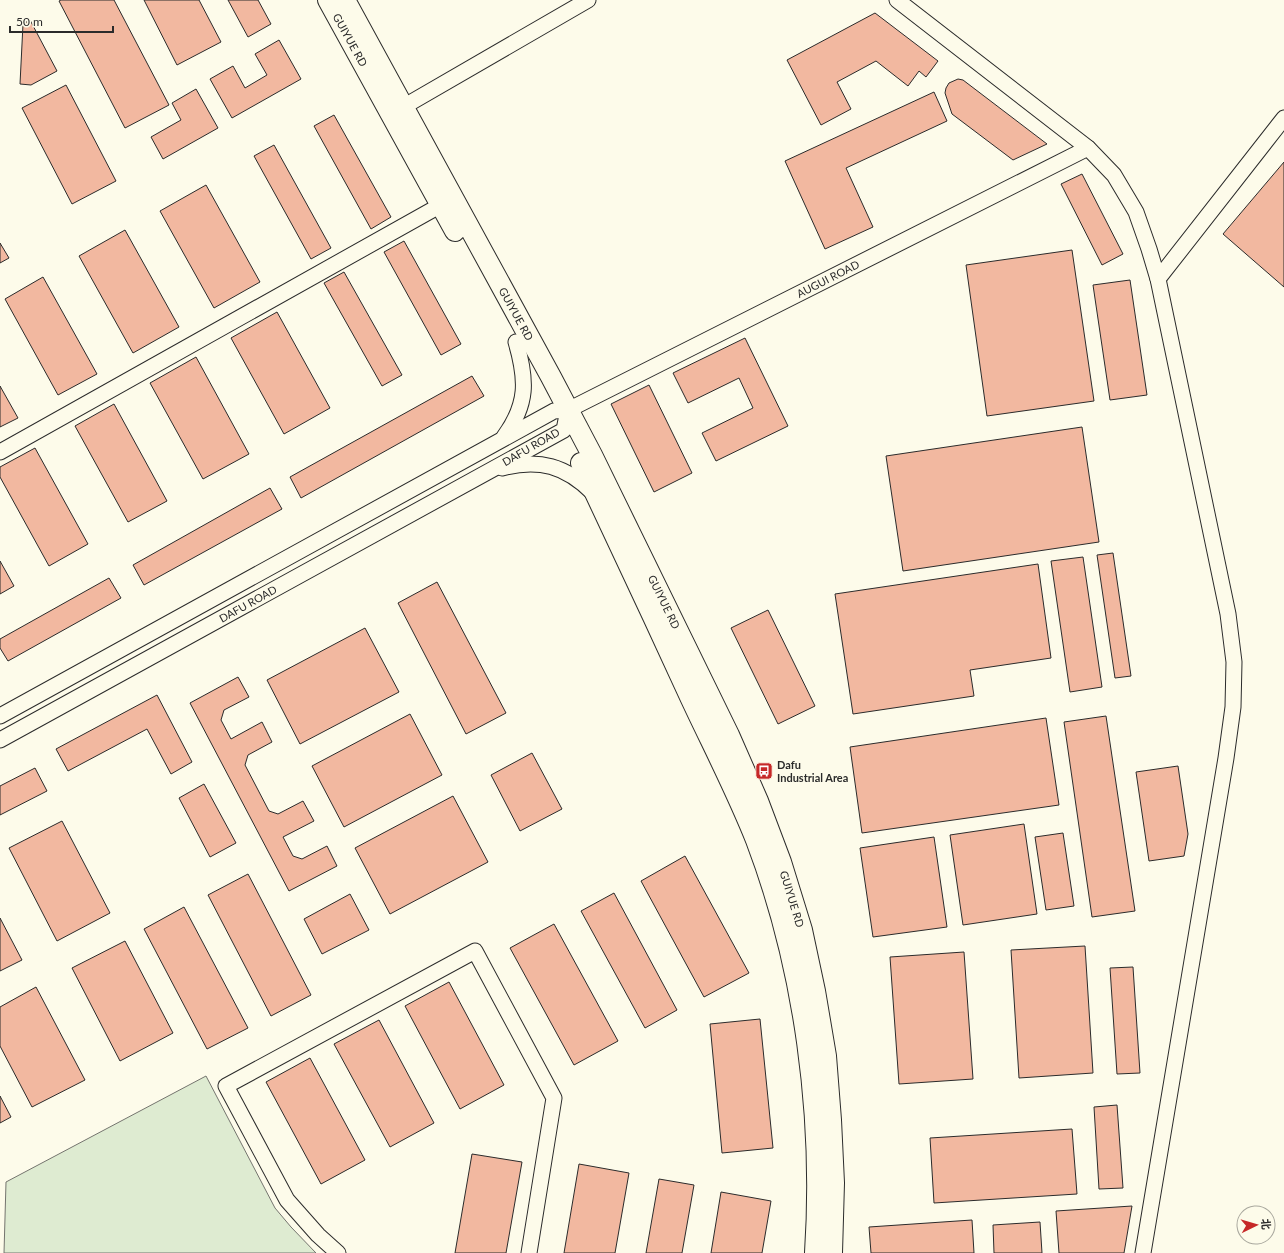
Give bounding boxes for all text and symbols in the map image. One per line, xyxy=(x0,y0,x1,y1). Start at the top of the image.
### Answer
scale bar xyxy=(10,8,113,34)
street label: GUIYUE RD xyxy=(331,11,370,69)
text: 50 m xyxy=(16,14,43,29)
street label: AUGUI ROAD xyxy=(794,257,861,300)
street label: GUIYUE RD xyxy=(497,285,536,343)
street label: DAFU ROAD xyxy=(500,425,562,468)
street label: GUIYUE RD xyxy=(646,573,683,631)
street label: DAFU ROAD xyxy=(217,582,279,625)
place label: Dafu Industrial Area xyxy=(777,758,848,784)
bus stop icon: Dafu Industrial Area xyxy=(754,761,774,781)
street label: GUIYUE RD xyxy=(778,869,807,929)
north arrow xyxy=(1236,1205,1276,1245)
text: 北 xyxy=(1260,1218,1273,1230)

